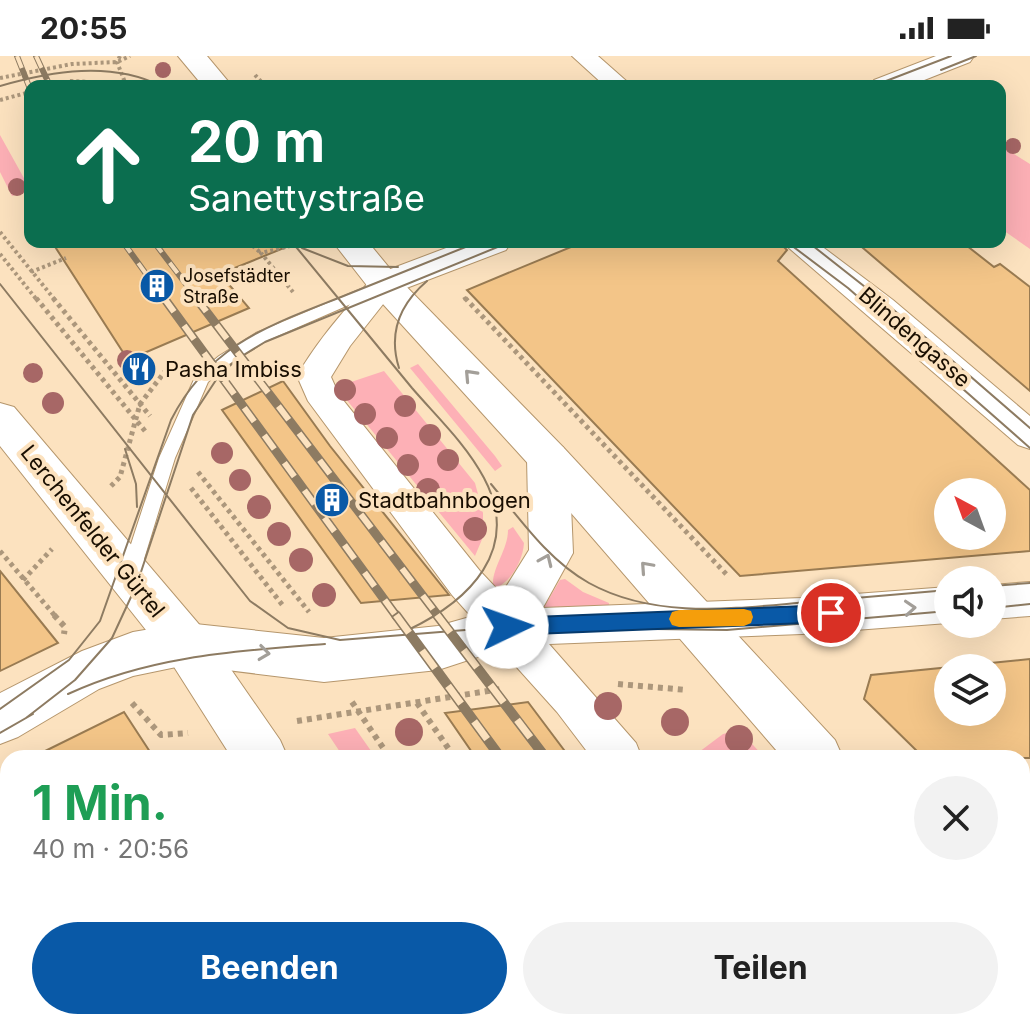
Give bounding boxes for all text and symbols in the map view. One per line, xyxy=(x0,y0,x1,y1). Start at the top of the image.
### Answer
text: 20:55 xyxy=(40,10,128,46)
text: 20 m xyxy=(188,108,325,176)
icon: ahead xyxy=(56,112,160,216)
text: Sanettystraße xyxy=(188,176,425,220)
place label: Josefstädter Straße xyxy=(183,265,290,307)
building icon: Josefstädter Straße xyxy=(138,267,176,305)
street label: Blindengasse xyxy=(854,282,976,392)
restaurant icon: Pasha Imbiss xyxy=(120,350,158,388)
place label: Pasha Imbiss xyxy=(165,356,302,382)
one-way arrow xyxy=(466,369,480,384)
street label: Lerchenfelder Gürtel xyxy=(15,440,171,622)
north arrow xyxy=(934,478,1006,550)
map controls xyxy=(934,478,1006,726)
building icon: Stadtbahnbogen xyxy=(313,481,351,519)
place label: Stadtbahnbogen xyxy=(358,487,531,513)
one-way arrow xyxy=(536,553,552,568)
one-way arrow xyxy=(641,561,655,576)
button: sound xyxy=(934,566,1006,638)
pin xyxy=(797,579,865,647)
position arrow xyxy=(465,585,549,669)
icon: arrive xyxy=(809,591,853,635)
one-way arrow xyxy=(904,600,917,617)
one-way arrow xyxy=(258,645,271,662)
button: layers xyxy=(934,654,1006,726)
text: 1 Min. xyxy=(32,773,168,832)
button: close xyxy=(914,776,998,860)
text: 40 m · 20:56 xyxy=(32,833,189,864)
button: Beenden xyxy=(32,922,507,1014)
button: Teilen xyxy=(523,922,998,1014)

